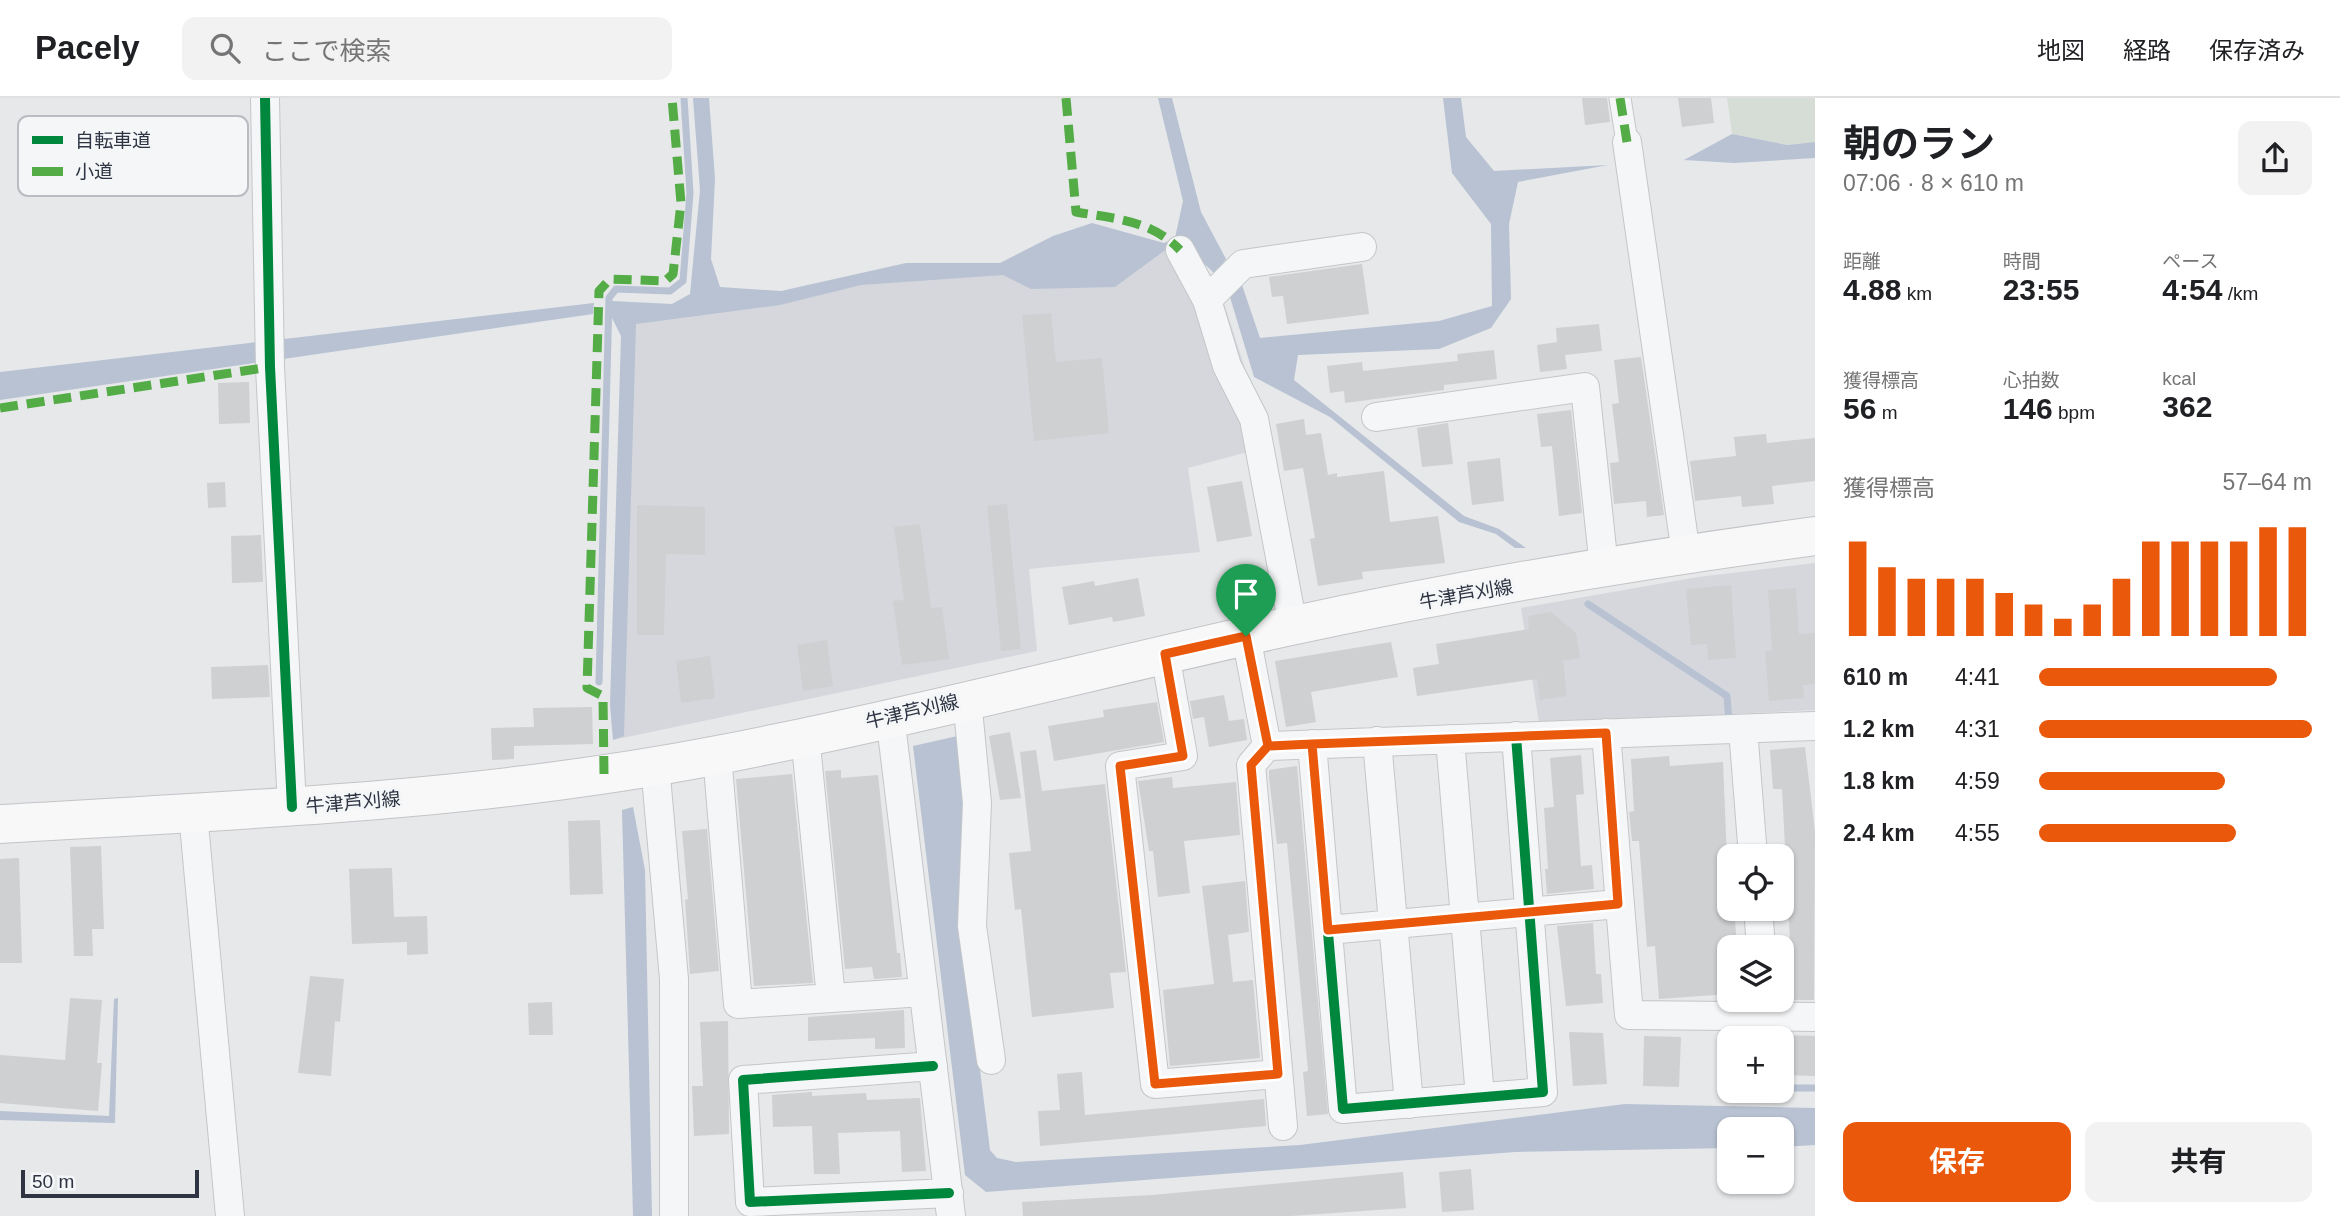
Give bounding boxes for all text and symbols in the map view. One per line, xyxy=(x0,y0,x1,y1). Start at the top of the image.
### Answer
search box xyxy=(182,17,672,80)
text: Pacely xyxy=(35,29,140,66)
icon: search xyxy=(206,29,244,67)
text: ここで検索 xyxy=(262,36,392,66)
text: 地図 xyxy=(2037,37,2085,64)
text: 経路 xyxy=(2123,37,2171,64)
text: 保存済み xyxy=(2209,37,2305,64)
legend xyxy=(18,116,248,196)
button: share xyxy=(2238,121,2312,195)
text: 朝のラン xyxy=(1843,123,1995,165)
text: 自転車道 xyxy=(75,130,151,151)
text: 小道 xyxy=(75,161,113,182)
text: 07:06 · 8 × 610 m xyxy=(1843,170,2024,196)
text: 距離 xyxy=(1843,251,1881,272)
text: 時間 xyxy=(2003,251,2041,272)
text: ペース xyxy=(2162,251,2218,272)
text: 4.88 xyxy=(1843,273,1901,306)
text: 23:55 xyxy=(2003,273,2079,306)
text: 4:54 xyxy=(2162,273,2222,306)
text: km xyxy=(1901,283,1932,304)
text: /km xyxy=(2222,283,2258,304)
text: kcal xyxy=(2162,368,2196,389)
text: 獲得標高 xyxy=(1843,370,1919,391)
text: 心拍数 xyxy=(2003,370,2060,391)
text: 362 xyxy=(2162,390,2212,423)
text: 56 xyxy=(1843,392,1876,425)
text: 146 xyxy=(2003,392,2053,425)
text: m xyxy=(1876,402,1897,423)
text: bpm xyxy=(2053,402,2095,423)
text: 57–64 m xyxy=(2222,469,2312,495)
text: 獲得標高 xyxy=(1843,475,1935,501)
pin xyxy=(1216,564,1276,636)
icon: arrive xyxy=(1227,575,1265,613)
street label: 牛津芦刈線 xyxy=(1417,576,1515,613)
text: 610 m xyxy=(1843,664,1908,690)
text: 4:41 xyxy=(1955,664,2000,690)
street label: 牛津芦刈線 xyxy=(863,691,961,732)
text: 1.2 km xyxy=(1843,716,1915,742)
text: 4:31 xyxy=(1955,716,2000,742)
text: 1.8 km xyxy=(1843,768,1915,794)
text: 4:59 xyxy=(1955,768,2000,794)
street label: 牛津芦刈線 xyxy=(305,788,401,817)
text: 2.4 km xyxy=(1843,820,1915,846)
text: 4:55 xyxy=(1955,820,2000,846)
map controls xyxy=(1717,844,1794,1194)
button: locate xyxy=(1717,844,1794,921)
button: layers xyxy=(1717,935,1794,1012)
button: + xyxy=(1717,1026,1794,1103)
button: − xyxy=(1717,1117,1794,1194)
button: 保存 xyxy=(1843,1122,2071,1202)
button: 共有 xyxy=(2085,1122,2312,1202)
scale bar xyxy=(21,1167,200,1199)
text: 50 m xyxy=(32,1171,74,1192)

